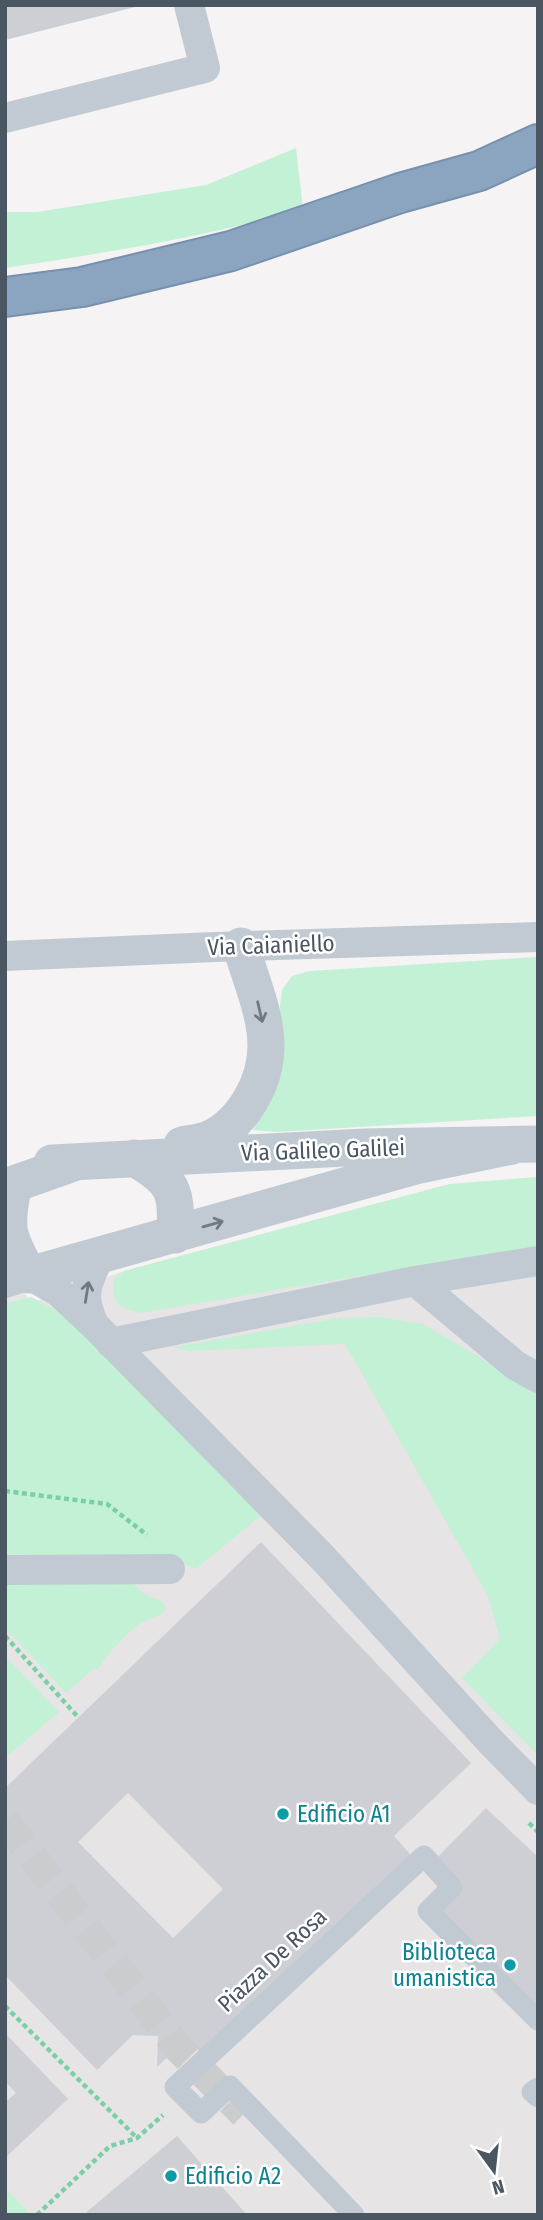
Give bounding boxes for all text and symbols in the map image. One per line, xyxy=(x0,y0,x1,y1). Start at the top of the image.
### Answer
street label: Via Caianiello xyxy=(207,929,335,961)
one-way arrow xyxy=(253,1000,267,1023)
street label: Via Galileo Galilei xyxy=(240,1133,406,1167)
one-way arrow xyxy=(202,1217,224,1230)
one-way arrow xyxy=(81,1281,94,1304)
place label: Edificio A1 xyxy=(297,1800,391,1828)
marker: Edificio A1 xyxy=(275,1806,291,1822)
street label: Piazza De Rosa xyxy=(212,1902,332,2018)
place label: Biblioteca umanistica xyxy=(393,1938,496,1992)
marker: Biblioteca umanistica xyxy=(502,1957,518,1973)
north arrow xyxy=(459,2136,529,2206)
place label: Edificio A2 xyxy=(185,2162,281,2190)
marker: Edificio A2 xyxy=(163,2168,179,2184)
text: N xyxy=(490,2174,507,2200)

